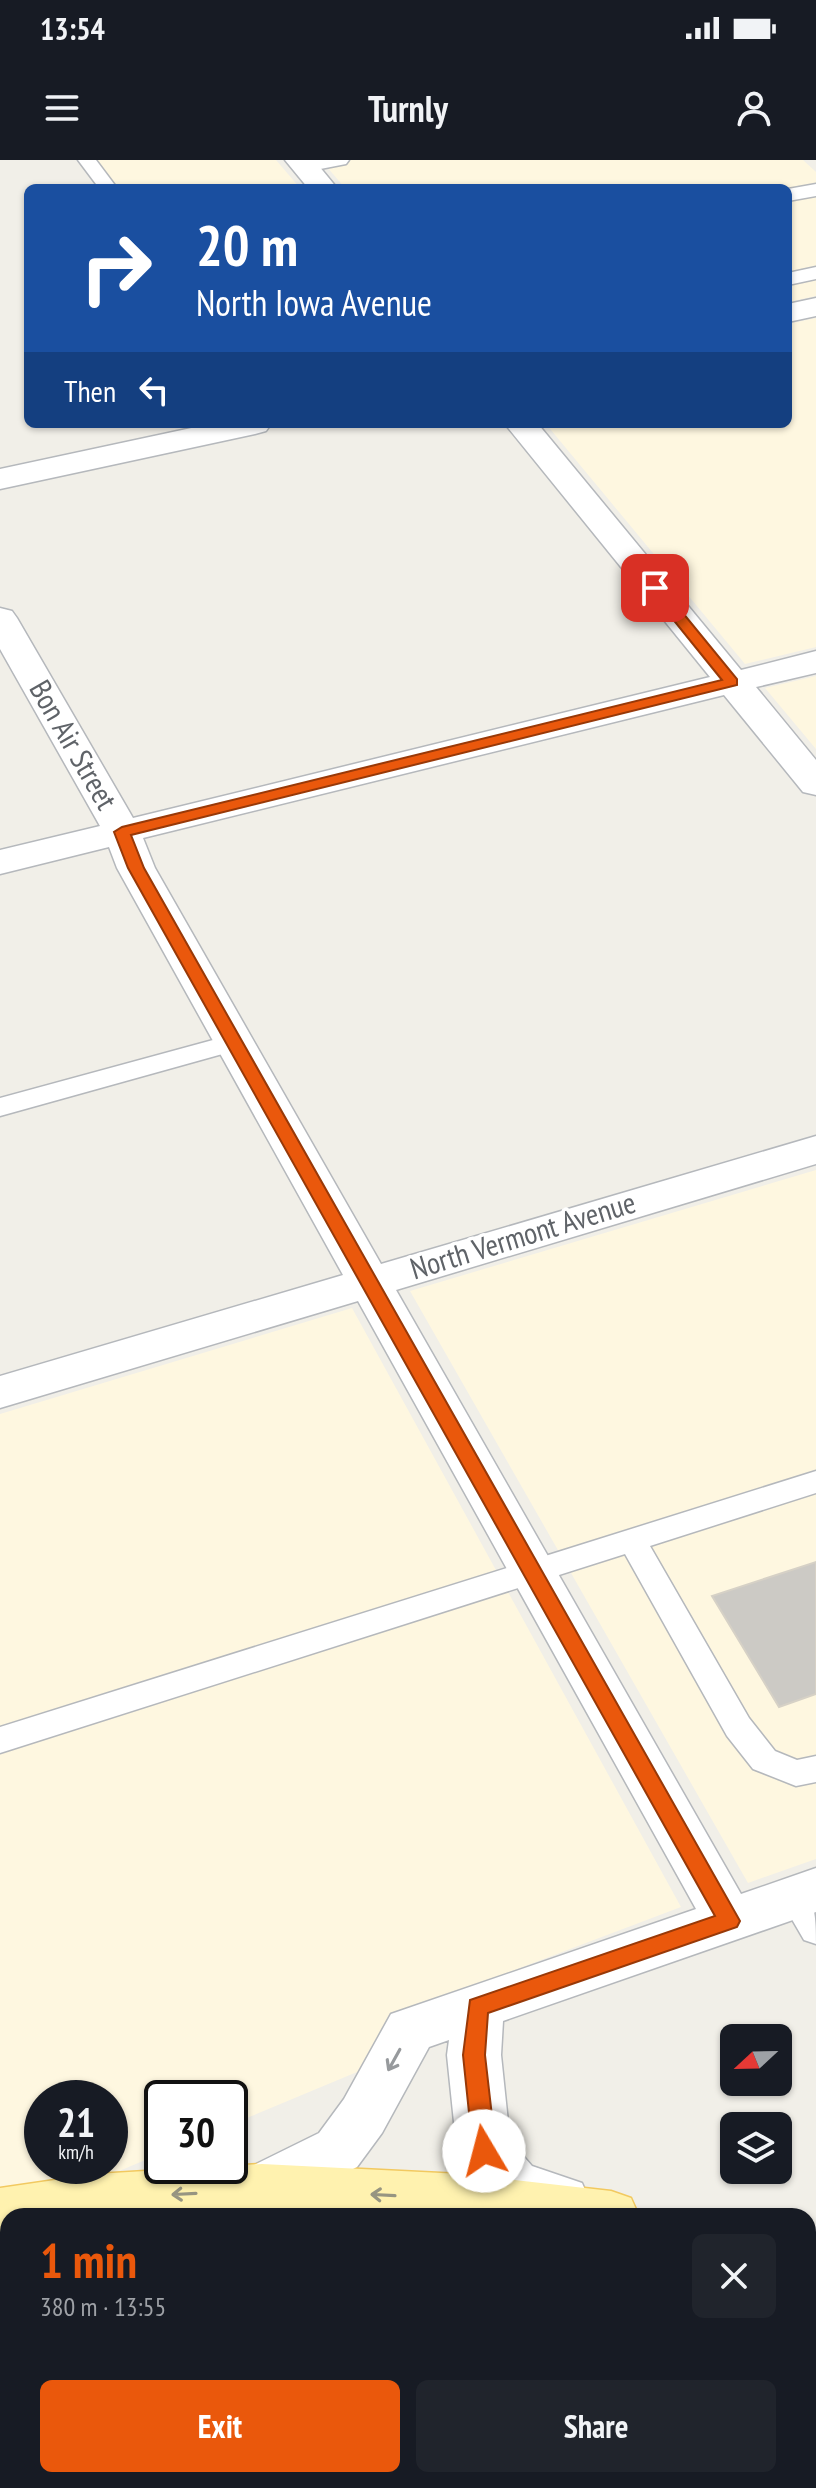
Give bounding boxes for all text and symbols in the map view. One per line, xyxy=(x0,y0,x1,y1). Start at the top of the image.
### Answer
text: 13:54 xyxy=(40,9,105,48)
text: Turnly xyxy=(368,85,448,132)
icon: menu xyxy=(40,86,84,130)
icon: person xyxy=(732,86,776,130)
text: 20 m xyxy=(196,209,298,281)
icon: right xyxy=(64,216,168,320)
text: North Iowa Avenue xyxy=(196,279,432,326)
icon: left xyxy=(132,368,176,412)
text: Then xyxy=(64,371,116,410)
pin xyxy=(621,554,689,622)
icon: arrive xyxy=(633,566,677,610)
street label: Bon Air Street xyxy=(22,672,127,817)
street label: North Vermont Avenue xyxy=(405,1182,640,1287)
north arrow xyxy=(720,2024,792,2096)
map controls xyxy=(720,2024,792,2184)
one-way arrow xyxy=(385,2048,401,2072)
speed limit sign: 30 xyxy=(144,2080,248,2184)
text: 21 xyxy=(57,2096,95,2148)
position arrow xyxy=(442,2109,526,2193)
button: layers xyxy=(720,2112,792,2184)
text: km/h xyxy=(58,2139,94,2165)
one-way arrow xyxy=(171,2187,198,2202)
one-way arrow xyxy=(371,2188,397,2203)
text: 1 min xyxy=(40,2229,137,2291)
button: close xyxy=(692,2234,776,2318)
text: 380 m · 13:55 xyxy=(40,2290,166,2323)
button: Exit xyxy=(40,2380,400,2472)
button: Share xyxy=(416,2380,776,2472)

